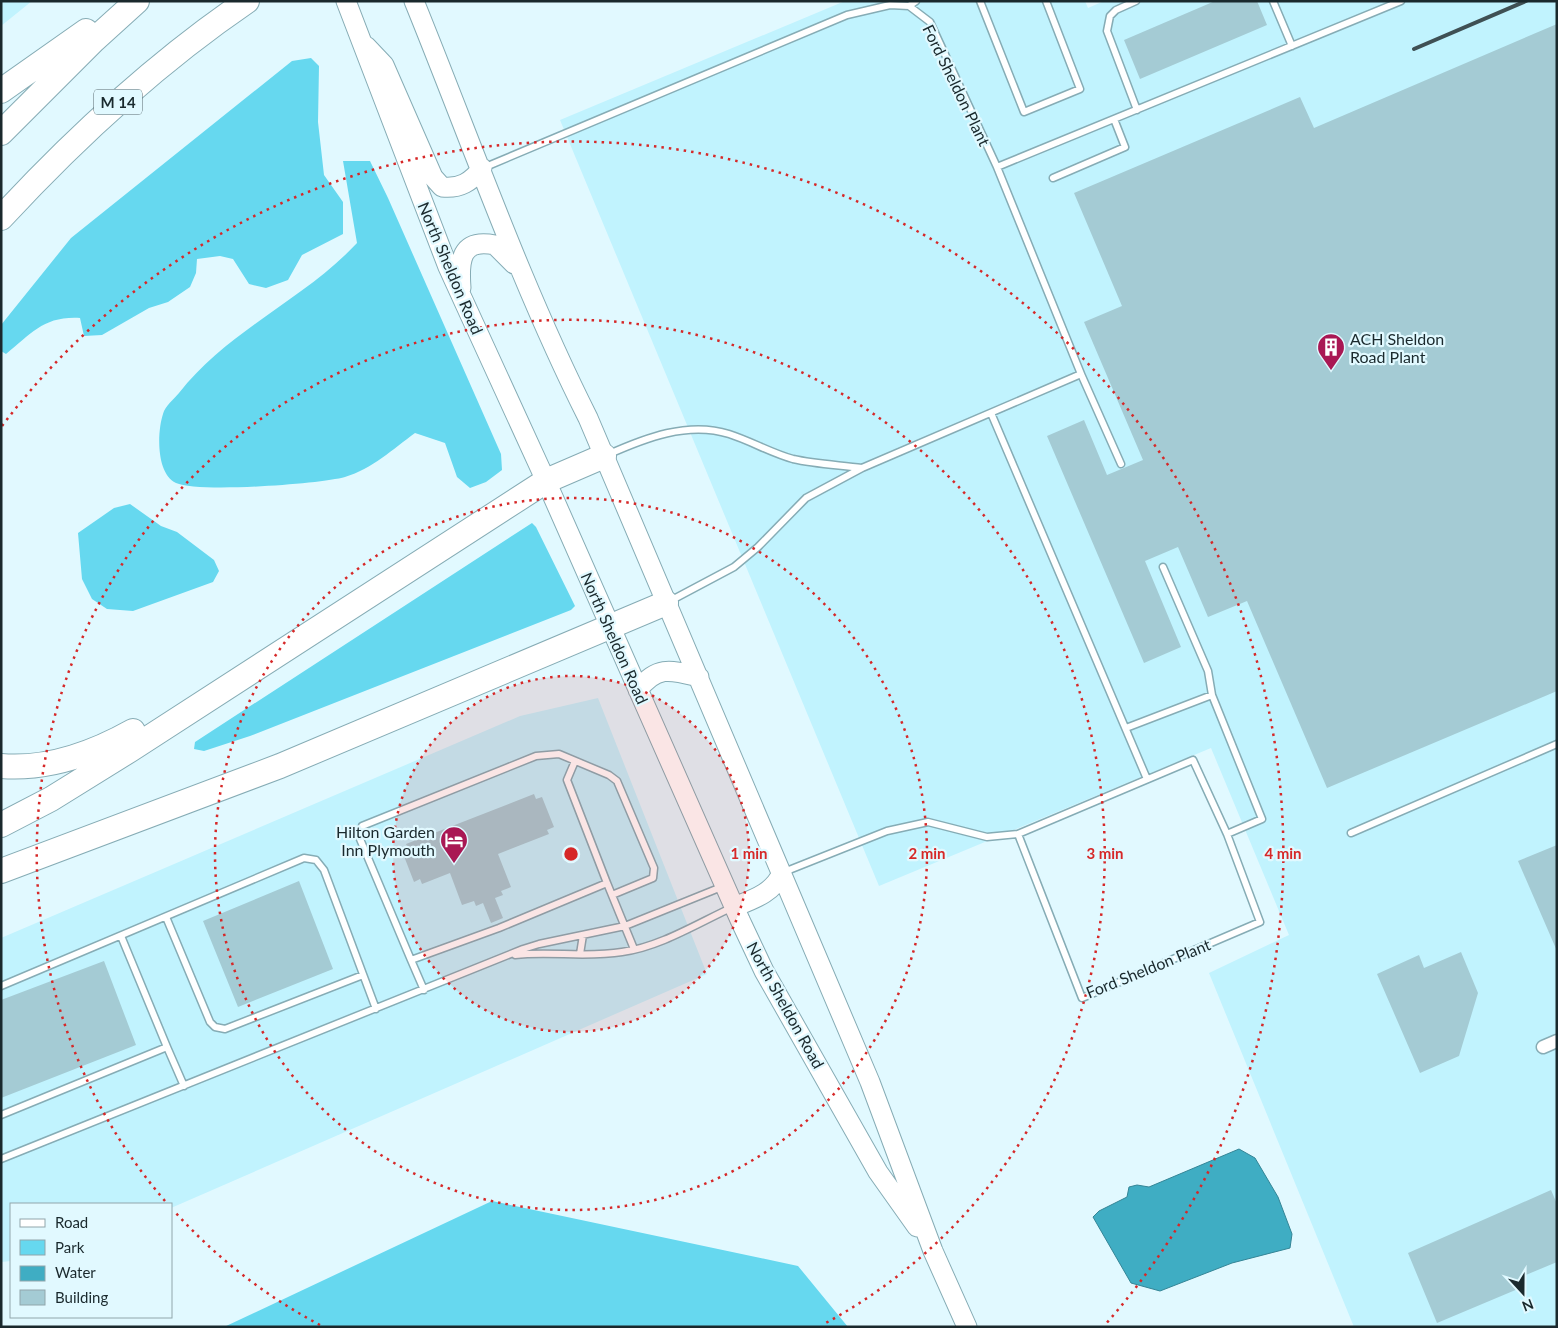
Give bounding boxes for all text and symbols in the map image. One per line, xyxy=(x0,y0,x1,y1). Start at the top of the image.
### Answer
street label: Ford Sheldon Plant xyxy=(919,21,995,149)
road number: M 14 xyxy=(94,90,142,114)
street label: North Sheldon Road xyxy=(415,199,487,337)
place label: ACH Sheldon Road Plant xyxy=(1350,329,1444,366)
building icon: ACH Sheldon Road Plant xyxy=(1316,332,1346,371)
street label: North Sheldon Road xyxy=(577,569,653,707)
place label: Hilton Garden Inn Plymouth xyxy=(336,822,435,859)
hotel icon: Hilton Garden Inn Plymouth xyxy=(439,825,469,864)
text: 1 min xyxy=(730,844,768,862)
text: 2 min xyxy=(908,844,946,862)
text: 3 min xyxy=(1086,844,1124,862)
text: 4 min xyxy=(1264,844,1302,862)
centre of rings xyxy=(562,845,580,863)
street label: Ford Sheldon Plant xyxy=(1083,934,1213,1002)
street label: North Sheldon Road xyxy=(743,938,829,1072)
legend xyxy=(10,1203,172,1318)
text: Road xyxy=(55,1213,88,1231)
text: Park xyxy=(55,1238,85,1256)
text: Water xyxy=(55,1263,96,1281)
north arrow xyxy=(1498,1268,1548,1318)
text: Building xyxy=(55,1288,108,1306)
text: N xyxy=(1520,1296,1536,1315)

